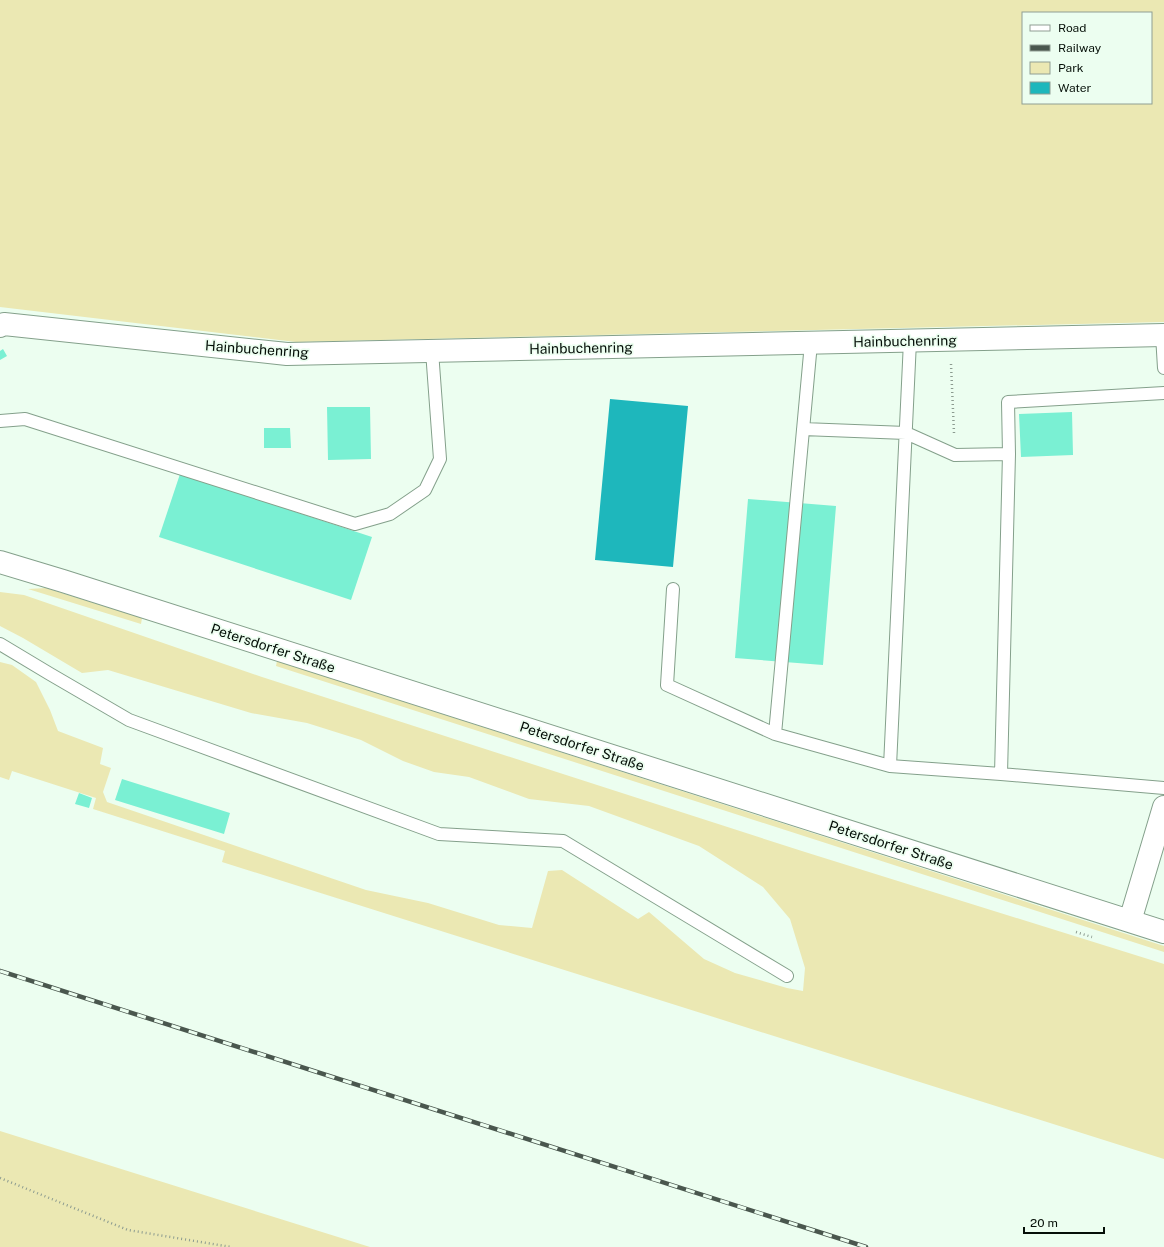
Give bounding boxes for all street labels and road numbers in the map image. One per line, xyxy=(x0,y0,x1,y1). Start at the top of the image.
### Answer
street label: Hainbuchenring xyxy=(853,332,957,350)
street label: Hainbuchenring xyxy=(205,337,310,361)
street label: Hainbuchenring xyxy=(529,339,633,357)
street label: Petersdorfer Straße xyxy=(209,620,337,676)
street label: Petersdorfer Straße xyxy=(518,718,646,774)
street label: Petersdorfer Straße xyxy=(827,817,955,873)

